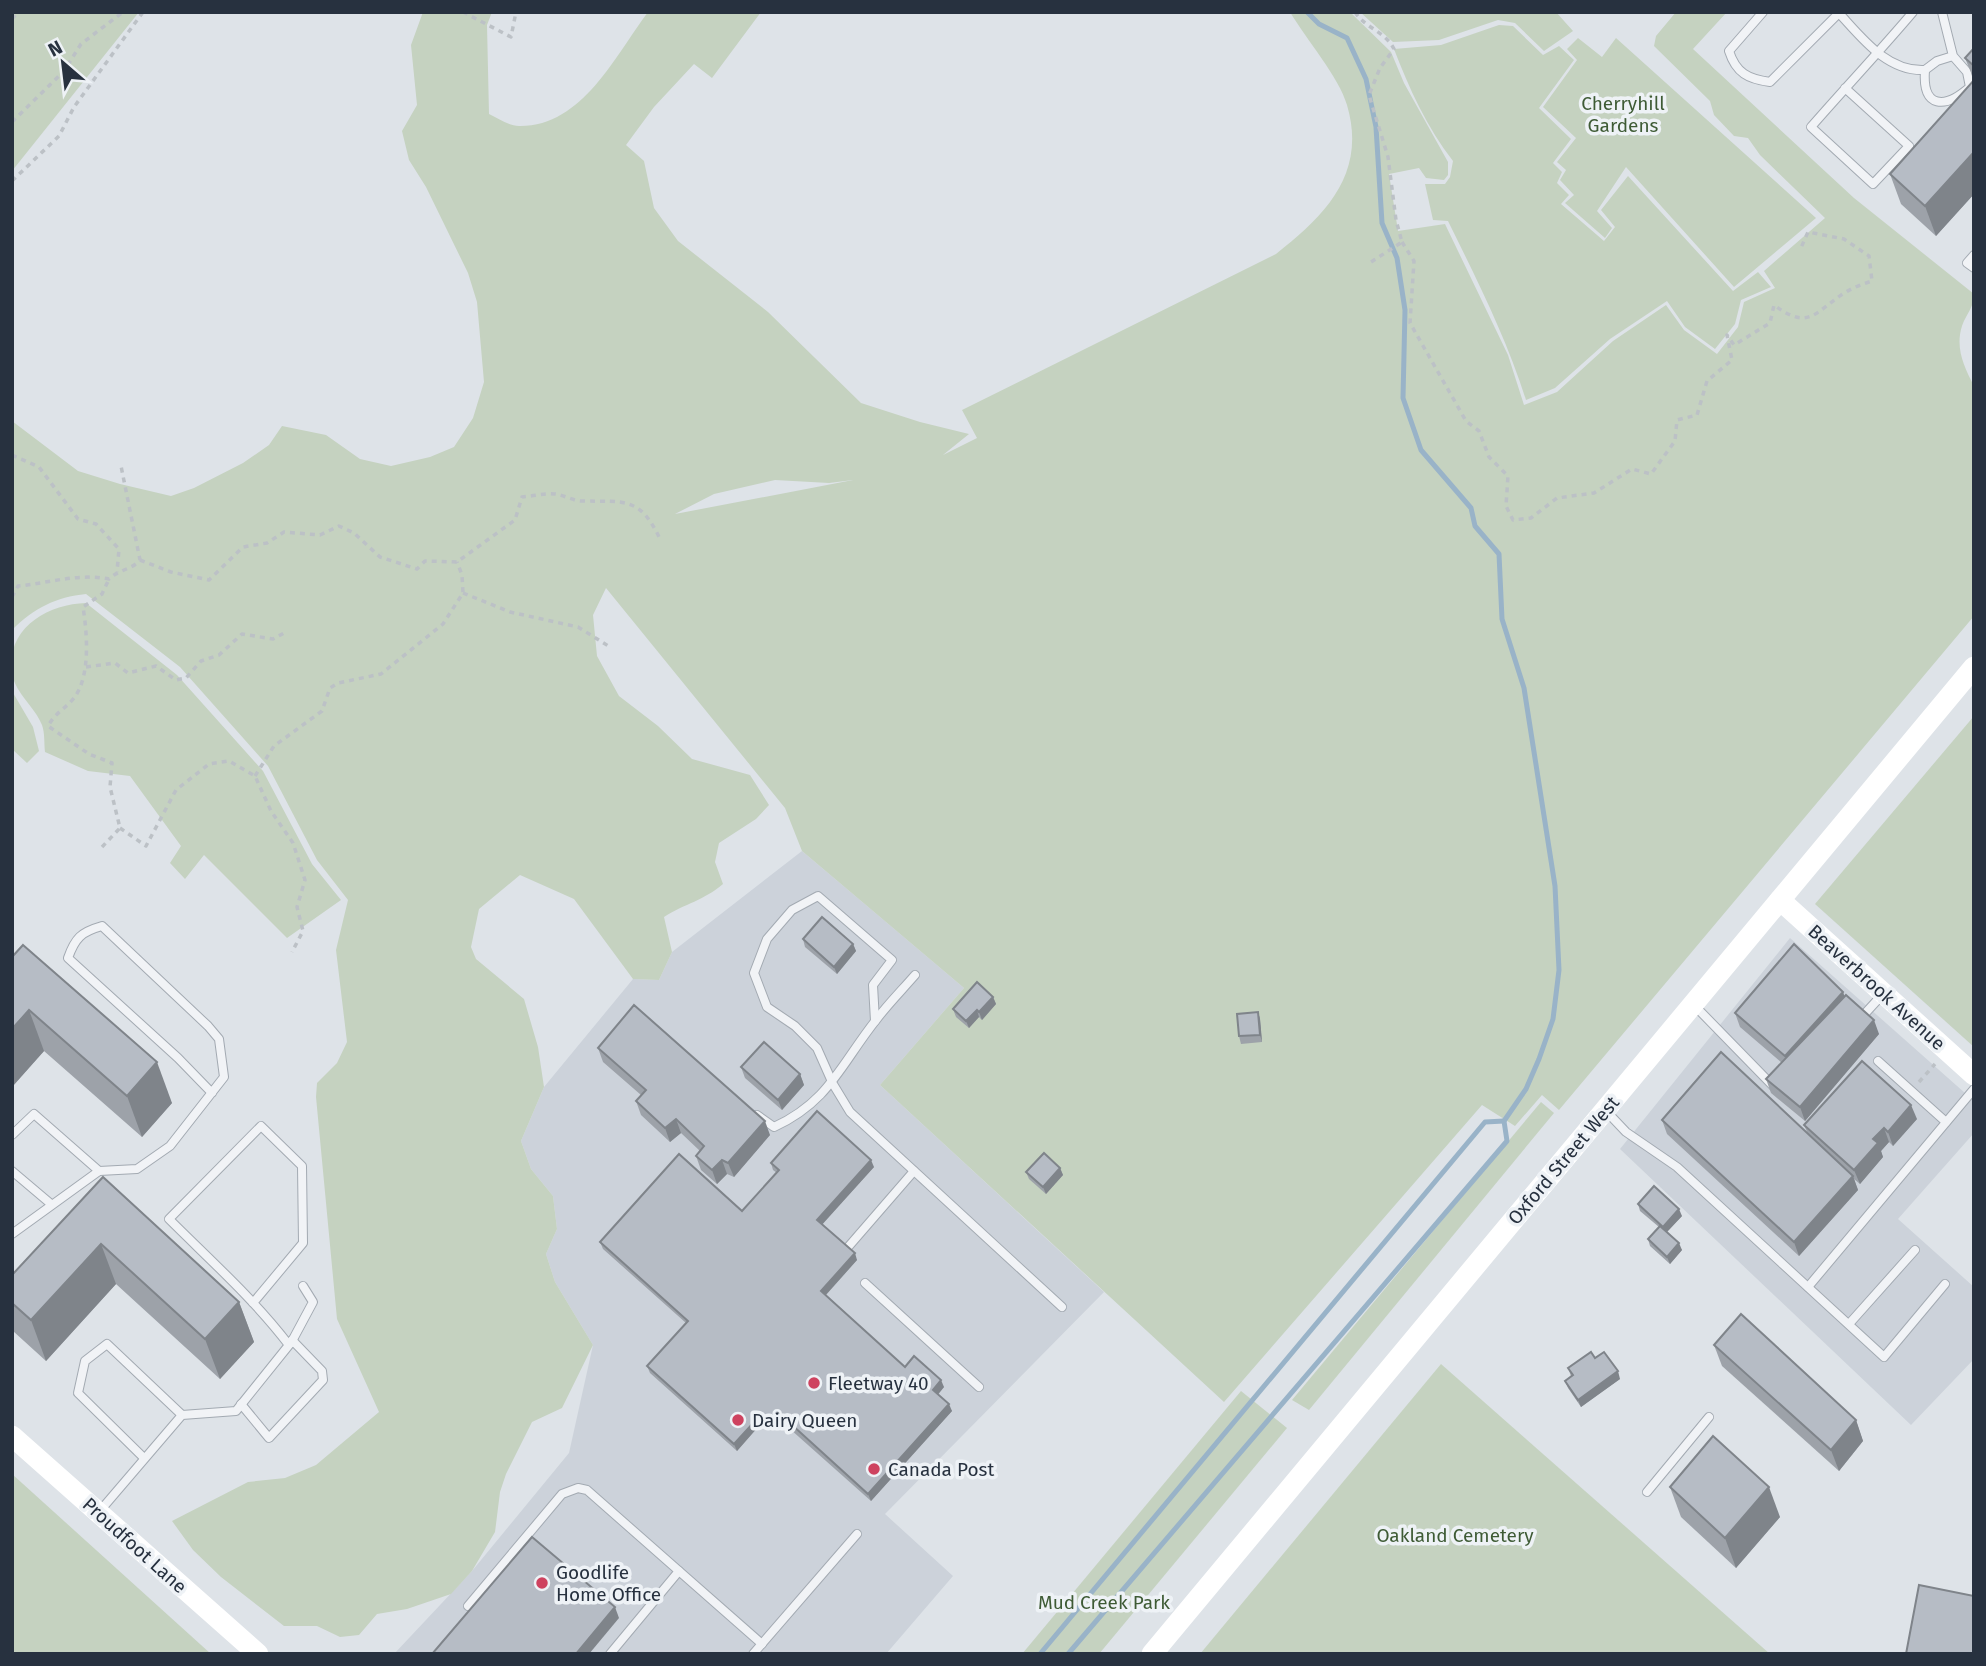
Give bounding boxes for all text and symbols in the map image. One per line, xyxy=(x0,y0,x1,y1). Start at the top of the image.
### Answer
north arrow xyxy=(28,28,98,98)
text: N xyxy=(44,35,66,62)
park label: Cherryhill Gardens xyxy=(1581,92,1665,137)
street label: Beaverbrook Avenue xyxy=(1803,920,1950,1055)
street label: Oxford Street West xyxy=(1503,1091,1624,1229)
place label: Fleetway 40 xyxy=(828,1372,929,1395)
marker: Fleetway 40 xyxy=(806,1375,822,1391)
place label: Dairy Queen xyxy=(752,1409,858,1432)
marker: Dairy Queen xyxy=(730,1412,746,1428)
place label: Canada Post xyxy=(888,1458,994,1481)
marker: Canada Post xyxy=(866,1461,882,1477)
street label: Proudfoot Lane xyxy=(78,1493,192,1598)
park label: Oakland Cemetery xyxy=(1376,1524,1534,1547)
place label: Goodlife Home Office xyxy=(556,1561,661,1606)
marker: Goodlife Home Office xyxy=(534,1575,550,1591)
park label: Mud Creek Park xyxy=(1038,1591,1170,1614)

